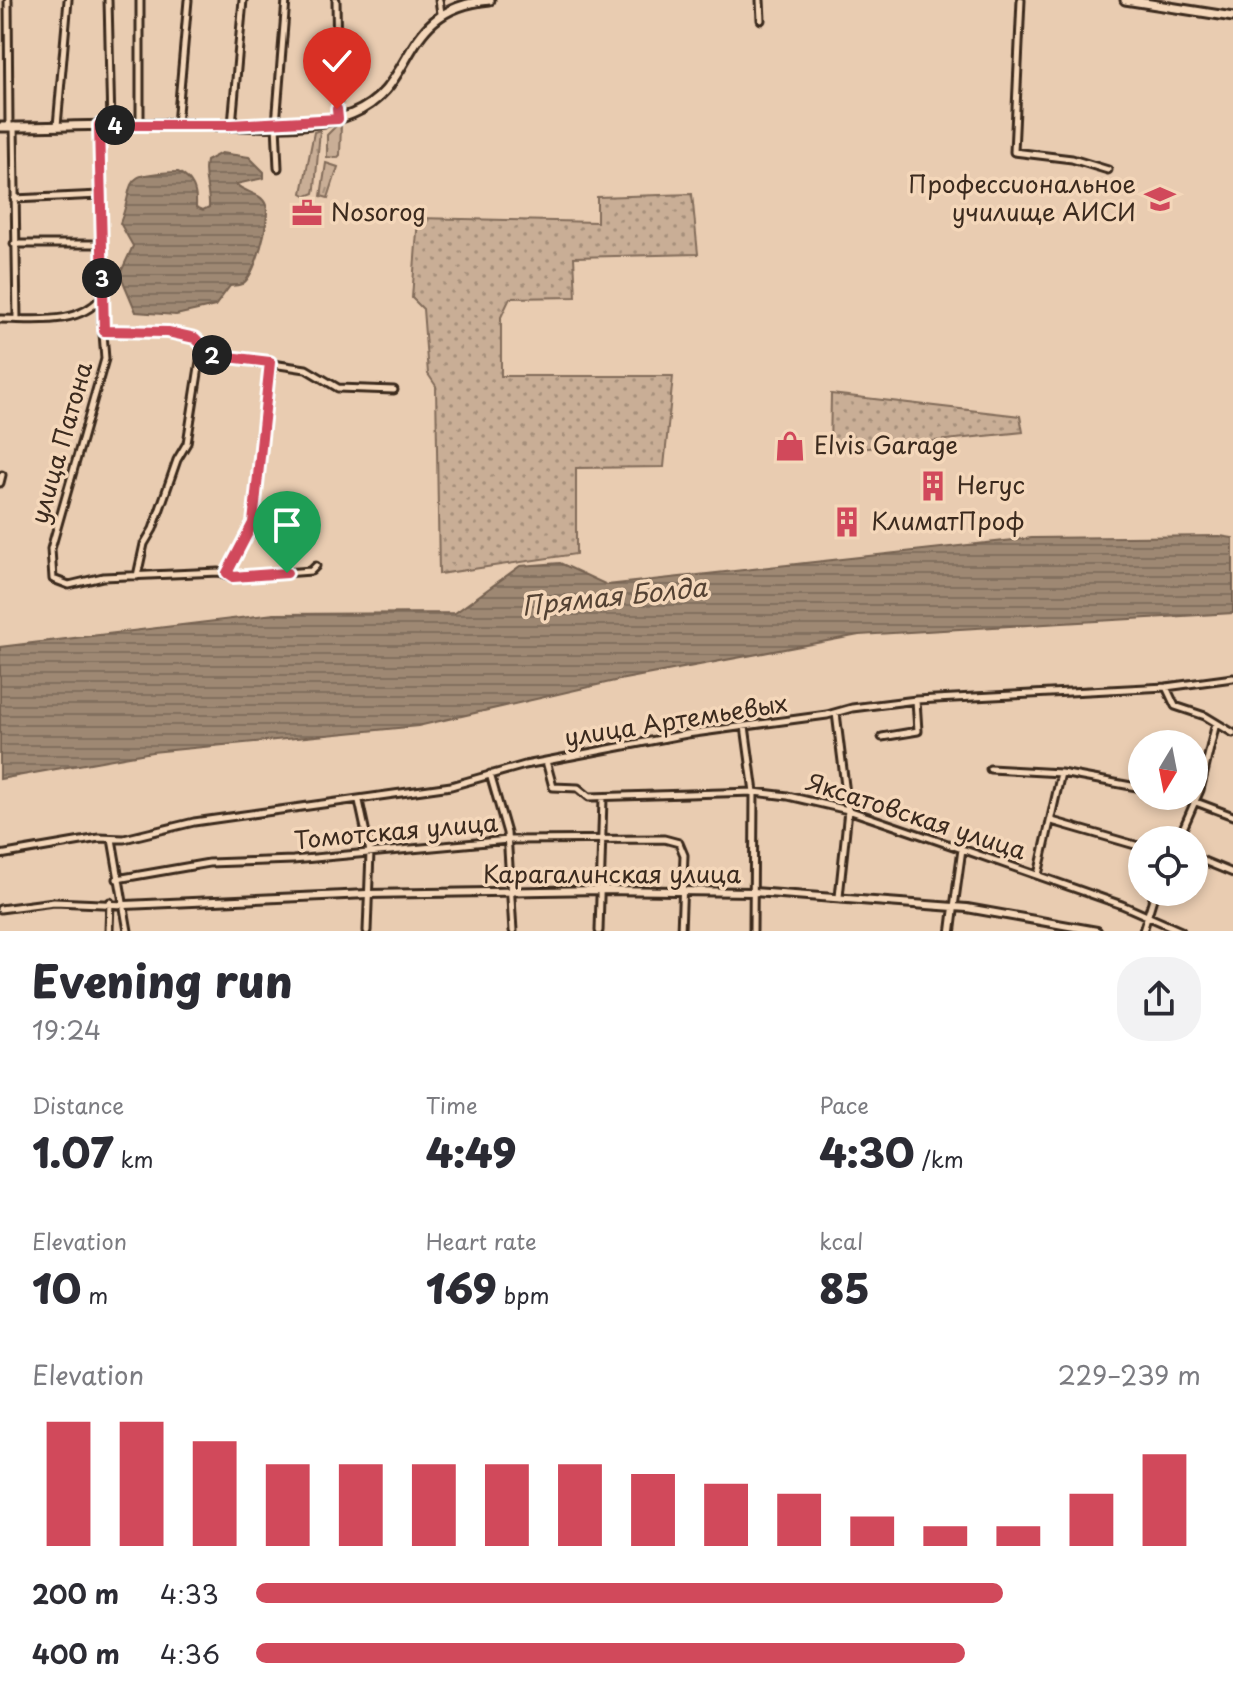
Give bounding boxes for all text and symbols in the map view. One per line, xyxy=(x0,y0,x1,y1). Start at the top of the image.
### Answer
pin xyxy=(303,27,371,109)
icon: check xyxy=(315,39,359,83)
pin: 4 xyxy=(95,105,135,145)
text: 4 xyxy=(108,108,122,141)
place label: Профессиональное училище АИСИ xyxy=(908,165,1136,229)
school or university icon: Профессиональное училище АИСИ xyxy=(1143,182,1177,216)
place label: Nosorog xyxy=(331,193,426,229)
office icon: Nosorog xyxy=(290,196,324,230)
pin: 3 xyxy=(82,258,122,298)
text: 3 xyxy=(95,261,109,294)
pin: 2 xyxy=(192,335,232,375)
text: 2 xyxy=(204,338,220,371)
street label: улица Патона xyxy=(20,357,100,528)
place label: Elvis Garage xyxy=(814,426,958,462)
shop icon: Elvis Garage xyxy=(773,429,807,463)
place label: Негус xyxy=(957,466,1025,502)
building icon: Негус xyxy=(916,469,950,503)
pin xyxy=(253,491,321,573)
place label: КлиматПроф xyxy=(871,502,1025,538)
icon: arrive xyxy=(265,503,309,547)
building icon: КлиматПроф xyxy=(830,505,864,539)
water label: Прямая Болда xyxy=(519,566,709,625)
street label: улица Артемьевых xyxy=(562,684,790,754)
north arrow xyxy=(1128,730,1208,810)
map controls xyxy=(1128,730,1208,906)
street label: Яксатовская улица xyxy=(801,762,1031,868)
street label: Томотская улица xyxy=(292,803,499,857)
button: locate xyxy=(1128,826,1208,906)
street label: Карагалинская улица xyxy=(483,855,741,891)
text: Evening run xyxy=(32,947,293,1013)
button: share xyxy=(1117,957,1201,1041)
text: 19:24 xyxy=(32,1010,101,1049)
text: Distance xyxy=(32,1088,124,1121)
text: Time xyxy=(426,1088,478,1121)
text: Pace xyxy=(819,1088,869,1121)
text: 1.07 xyxy=(32,1121,113,1182)
text: 4:49 xyxy=(426,1121,516,1182)
text: 4:30 xyxy=(819,1121,915,1182)
text: km xyxy=(113,1142,154,1175)
text: /km xyxy=(915,1142,964,1175)
text: Elevation xyxy=(32,1224,127,1257)
text: Heart rate xyxy=(426,1224,537,1257)
text: kcal xyxy=(819,1224,863,1257)
text: 10 xyxy=(32,1257,81,1318)
text: 169 xyxy=(426,1257,497,1318)
text: 85 xyxy=(819,1257,870,1318)
text: m xyxy=(81,1278,108,1311)
text: bpm xyxy=(497,1278,549,1311)
text: Elevation xyxy=(32,1355,144,1394)
text: 229–239 m xyxy=(1057,1355,1201,1394)
text: 200 m xyxy=(32,1574,119,1613)
text: 4:33 xyxy=(160,1574,219,1613)
text: 400 m xyxy=(32,1634,120,1673)
text: 4:36 xyxy=(160,1634,220,1673)

